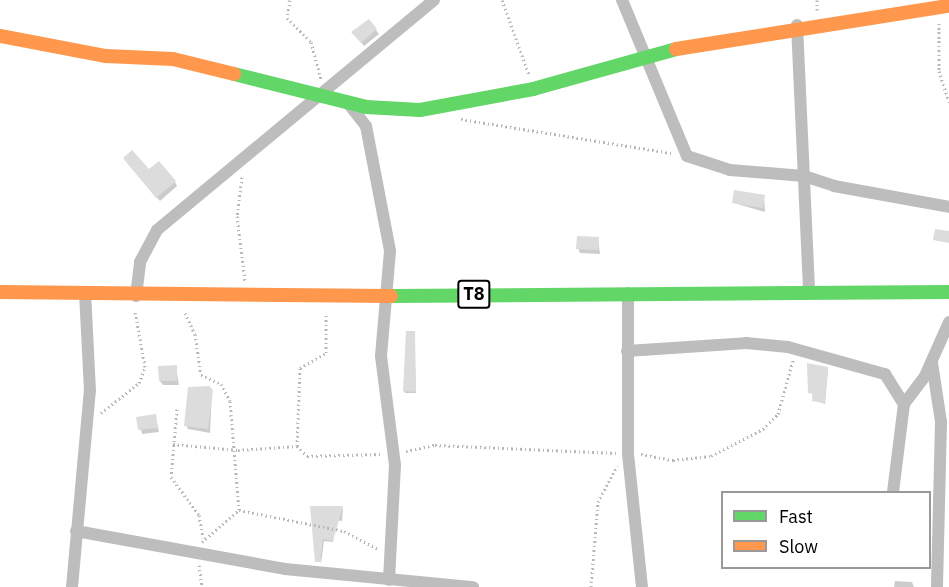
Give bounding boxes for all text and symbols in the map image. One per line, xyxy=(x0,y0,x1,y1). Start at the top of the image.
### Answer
road number: T8 xyxy=(456,279,492,309)
legend xyxy=(721,491,931,569)
text: Fast xyxy=(779,505,813,528)
text: Slow xyxy=(779,535,818,558)

